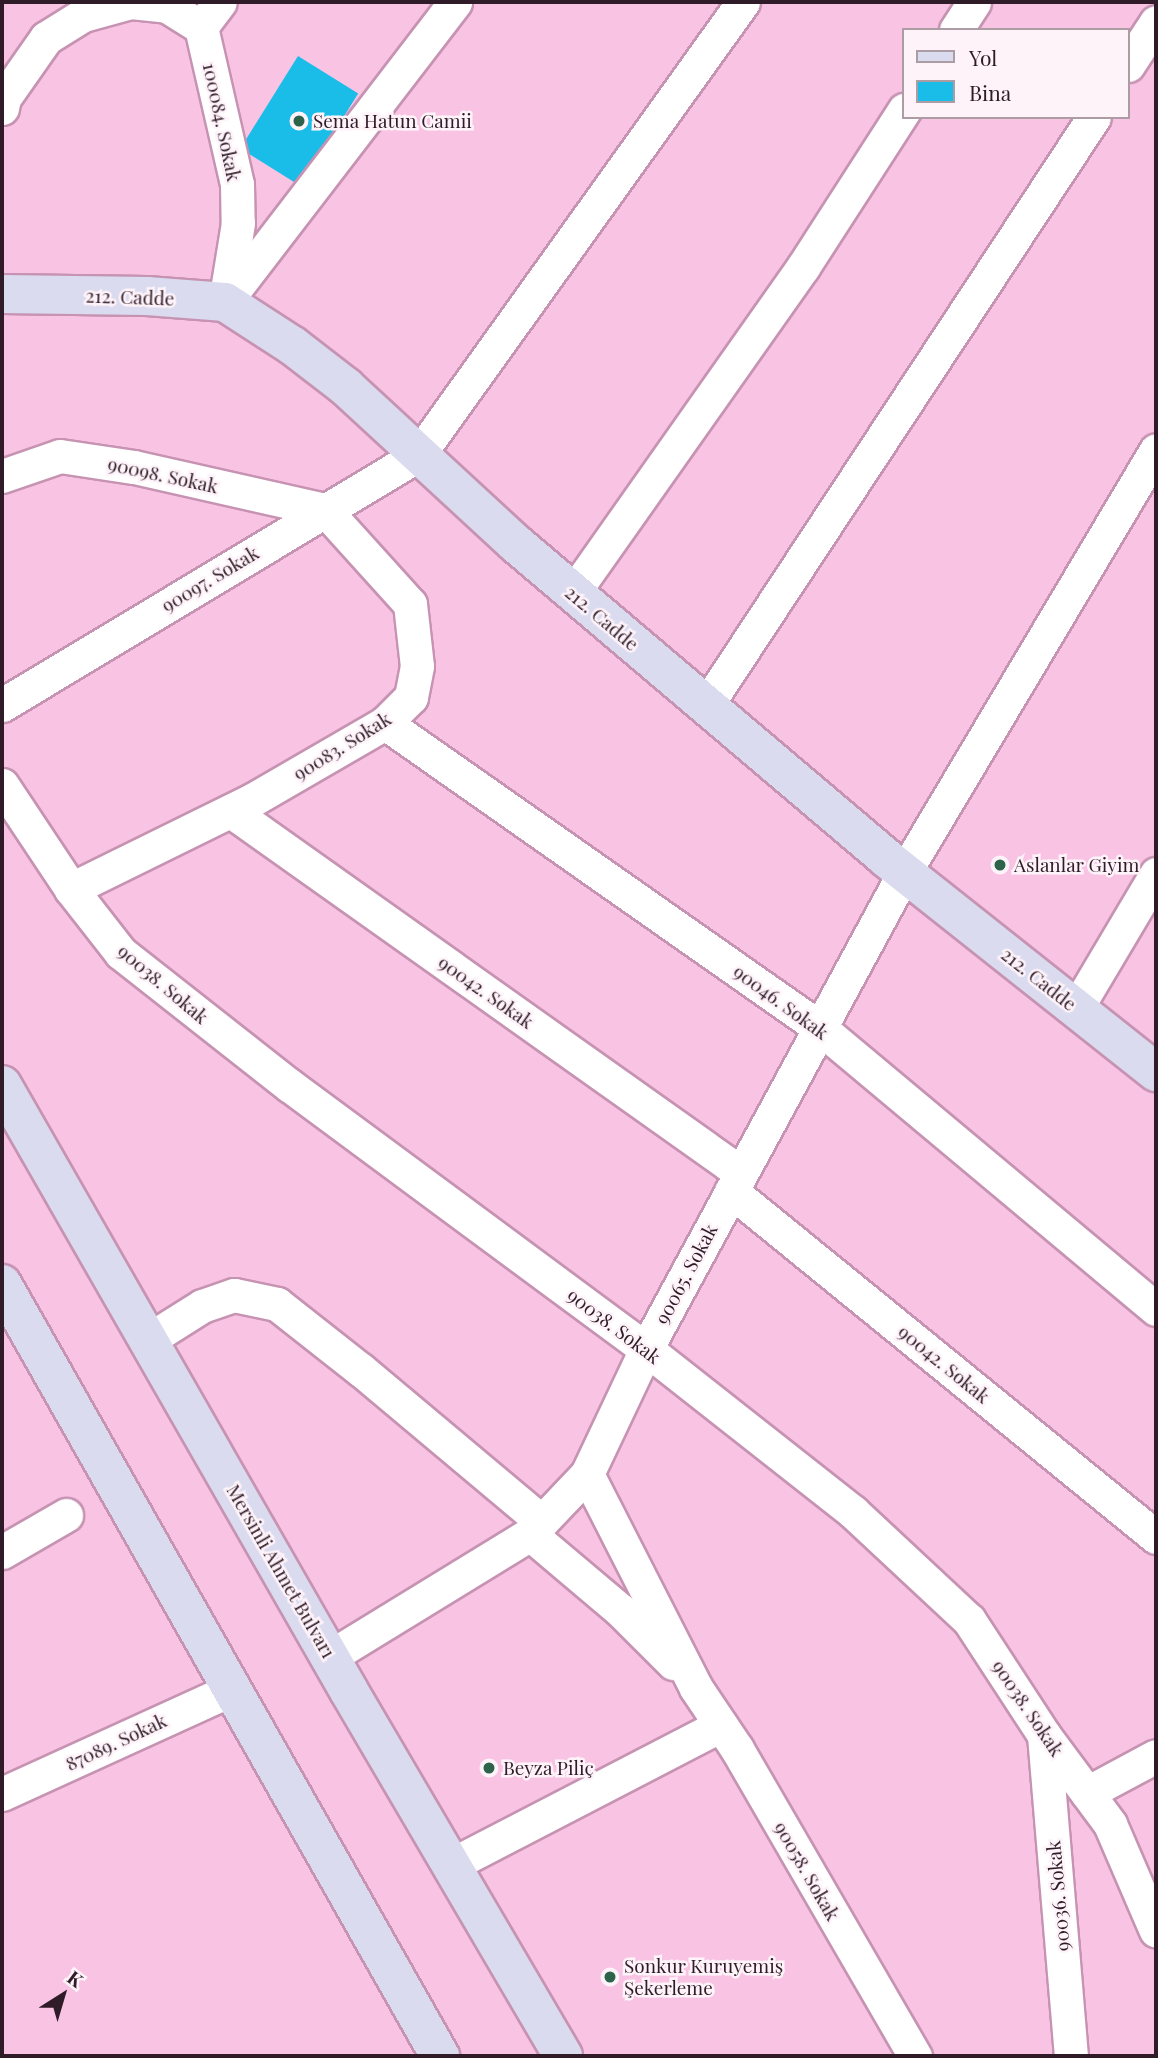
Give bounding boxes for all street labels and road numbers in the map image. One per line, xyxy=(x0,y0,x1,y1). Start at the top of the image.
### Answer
street label: 100084. Sokak xyxy=(198,61,246,183)
street label: 212. Cadde xyxy=(85,284,175,310)
street label: 90098. Sokak xyxy=(106,452,220,498)
street label: 90097. Sokak xyxy=(157,541,263,617)
street label: 212. Cadde xyxy=(561,581,643,655)
street label: 90083. Sokak xyxy=(289,707,395,785)
street label: 90038. Sokak xyxy=(113,940,213,1028)
street label: 212. Cadde xyxy=(997,943,1081,1015)
street label: 90042. Sokak xyxy=(434,951,538,1033)
street label: 90046. Sokak xyxy=(729,960,833,1044)
street label: 90065. Sokak xyxy=(650,1220,722,1328)
street label: 90038. Sokak xyxy=(563,1283,665,1369)
street label: 90042. Sokak xyxy=(894,1320,994,1408)
street label: Mersinli Ahmet Bulvarı xyxy=(222,1480,340,1662)
street label: 90038. Sokak xyxy=(987,1656,1069,1760)
street label: 87089. Sokak xyxy=(62,1709,170,1775)
street label: 90058. Sokak xyxy=(770,1817,844,1925)
street label: 90036. Sokak xyxy=(1042,1840,1074,1952)

